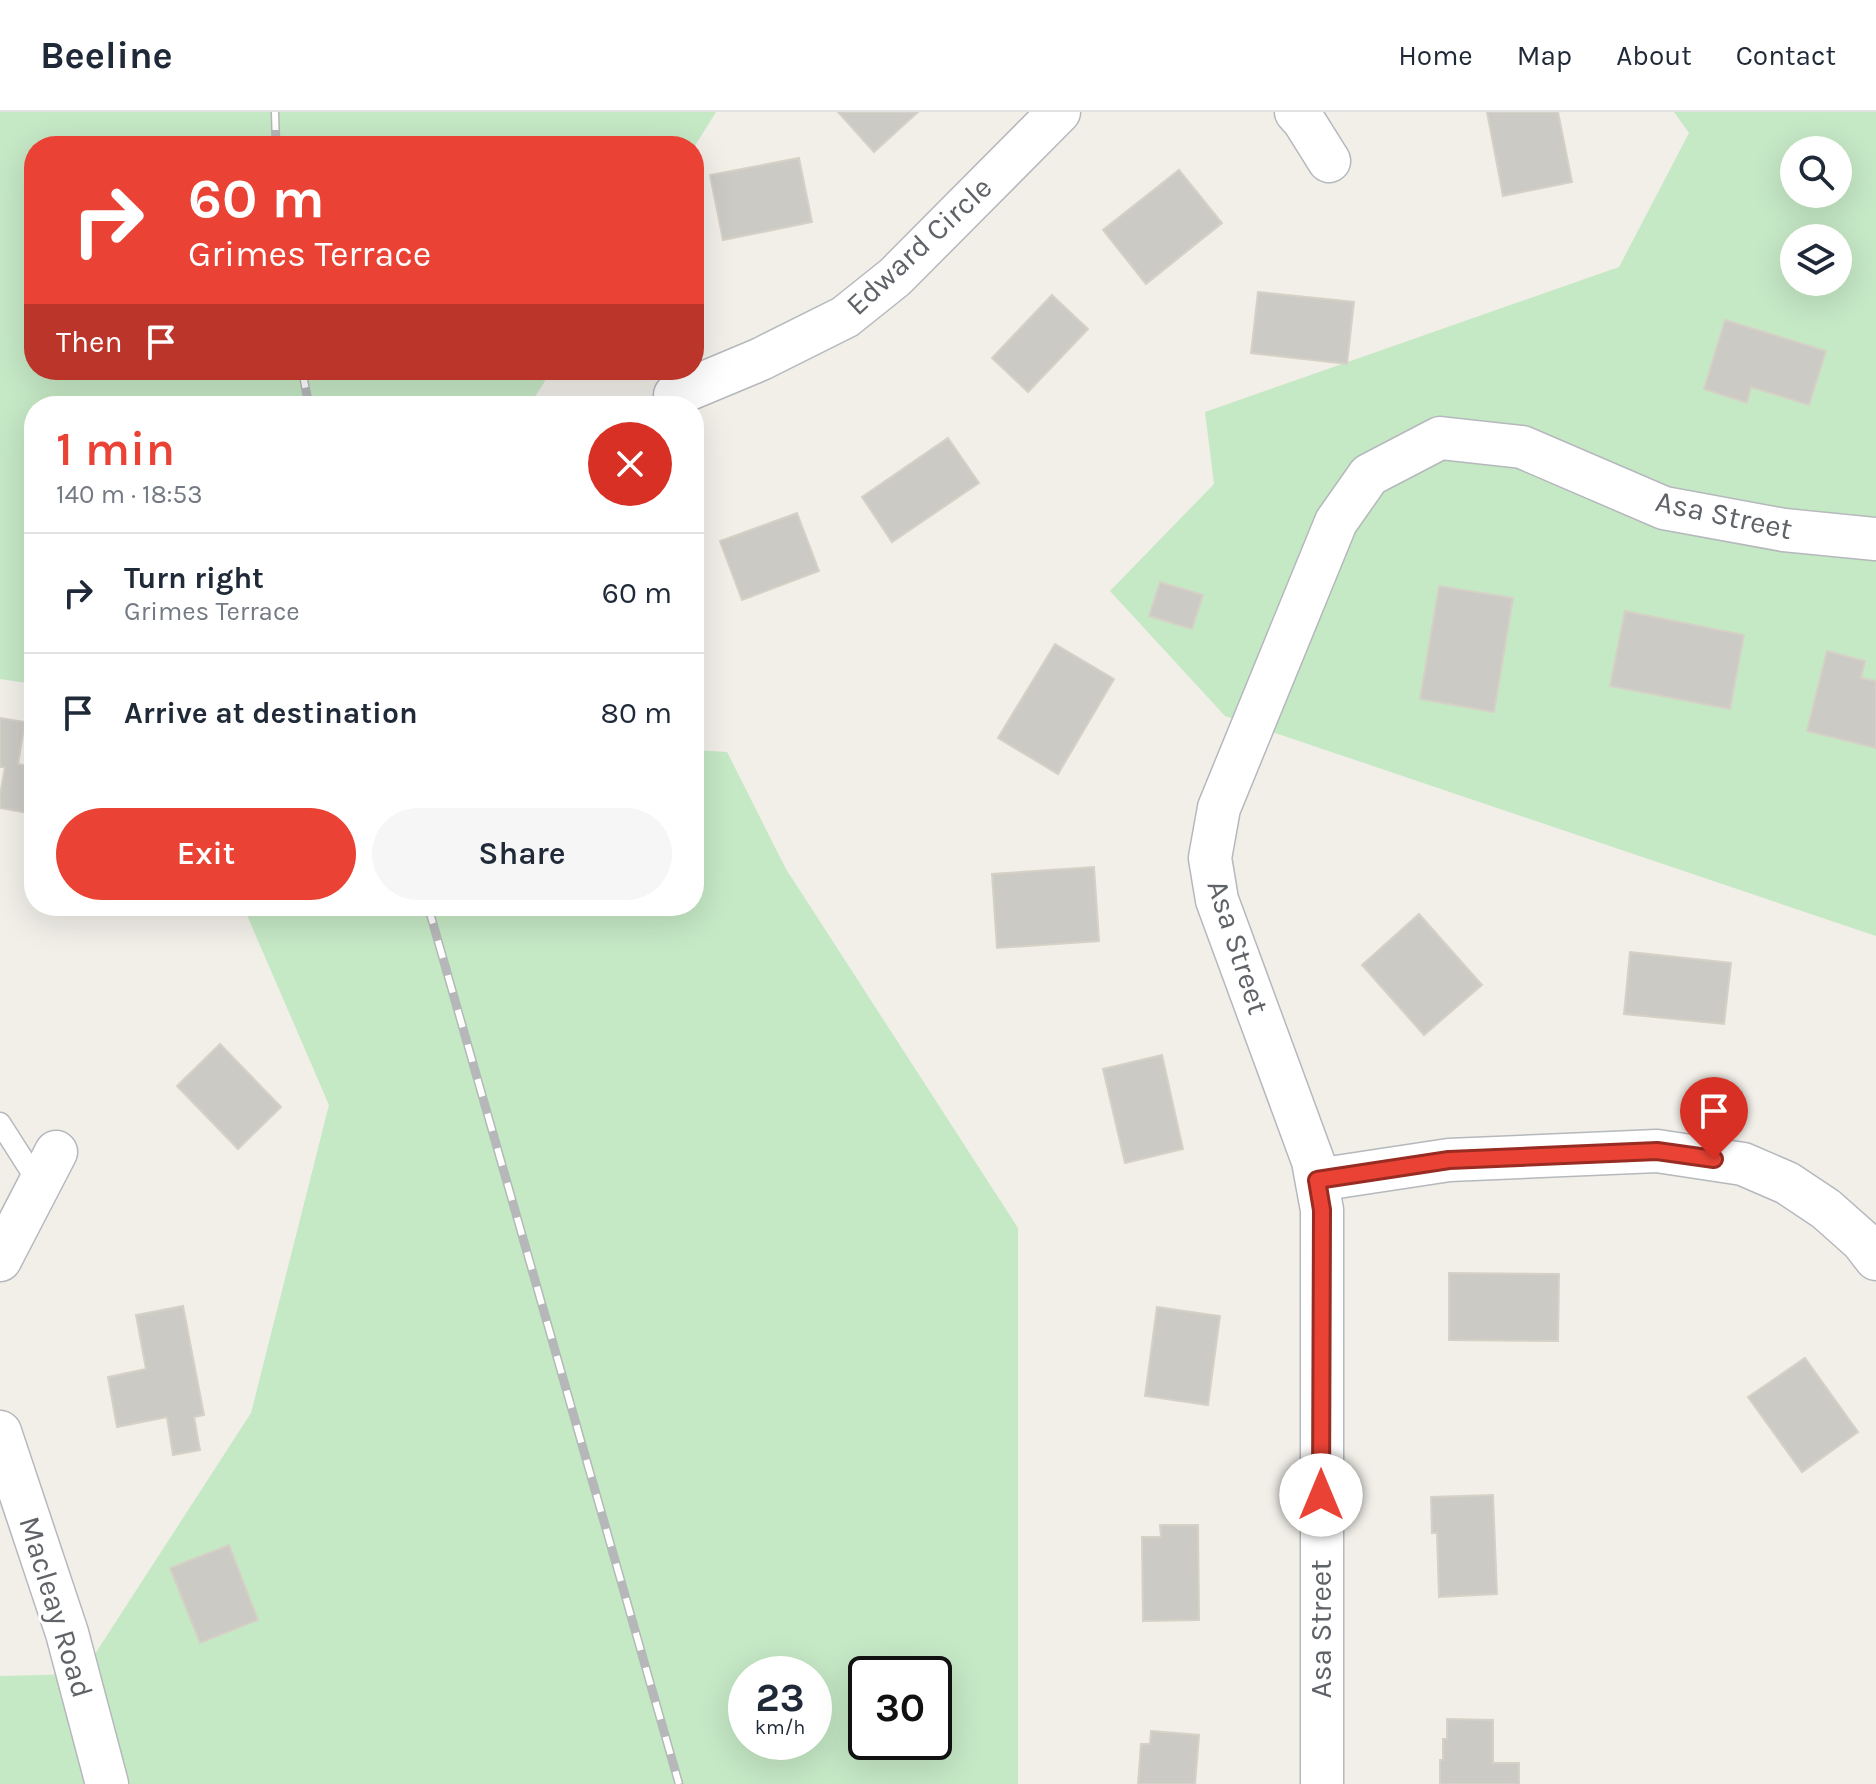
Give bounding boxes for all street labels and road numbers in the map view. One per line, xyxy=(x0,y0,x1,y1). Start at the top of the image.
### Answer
street label: Edward Circle xyxy=(839,169,999,323)
street label: Asa Street xyxy=(1652,483,1796,547)
street label: Asa Street xyxy=(1199,875,1277,1019)
street label: Macleay Road xyxy=(11,1512,101,1702)
street label: Asa Street xyxy=(1303,1560,1339,1699)

